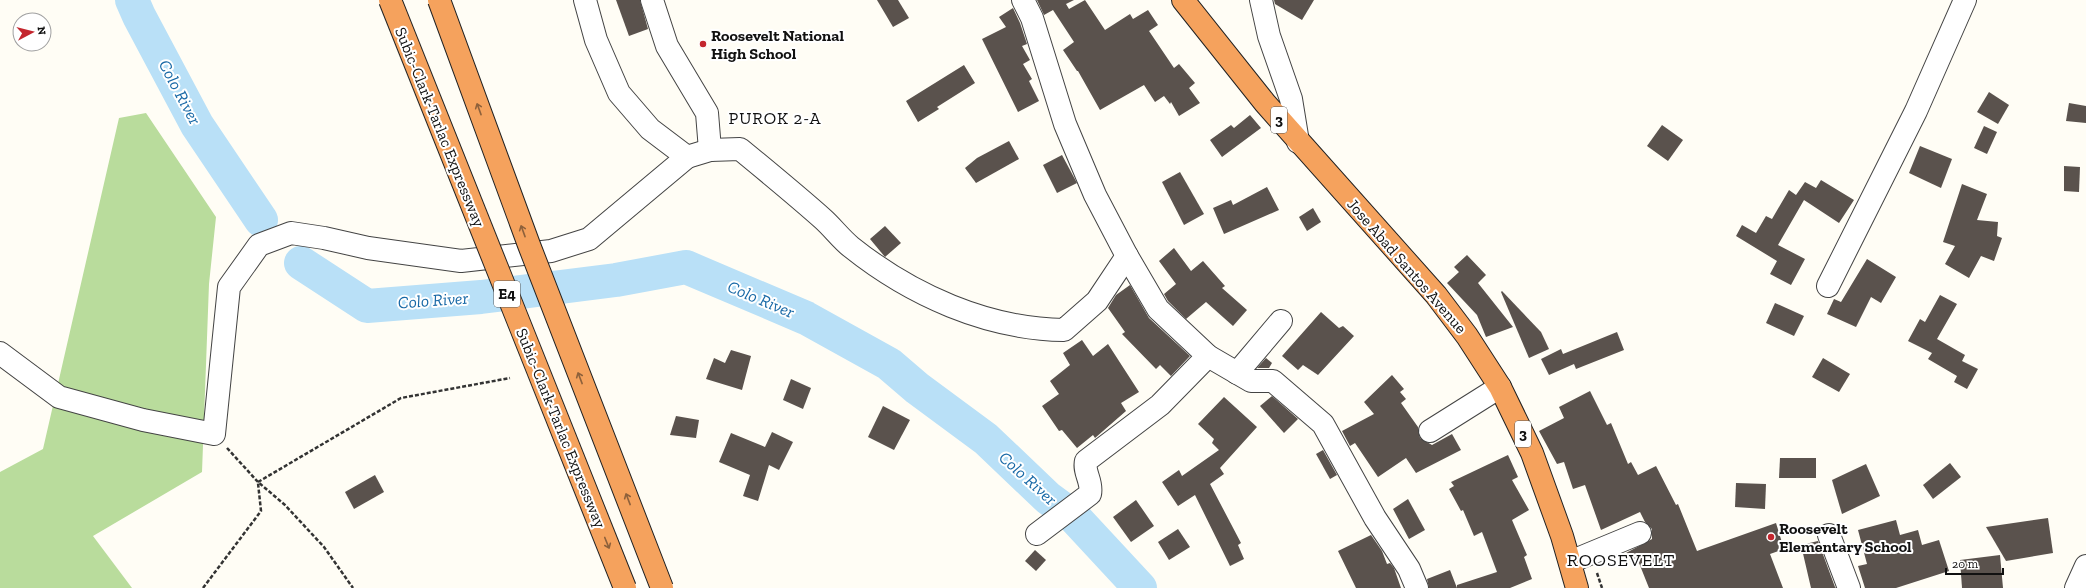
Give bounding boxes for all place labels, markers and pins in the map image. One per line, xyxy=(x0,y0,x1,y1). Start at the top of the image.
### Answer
place label: Roosevelt National High School xyxy=(711,26,844,63)
marker: Roosevelt National High School xyxy=(698,39,708,49)
place label: Roosevelt Elementary School xyxy=(1779,519,1912,556)
marker: Roosevelt Elementary School xyxy=(1766,532,1776,542)

